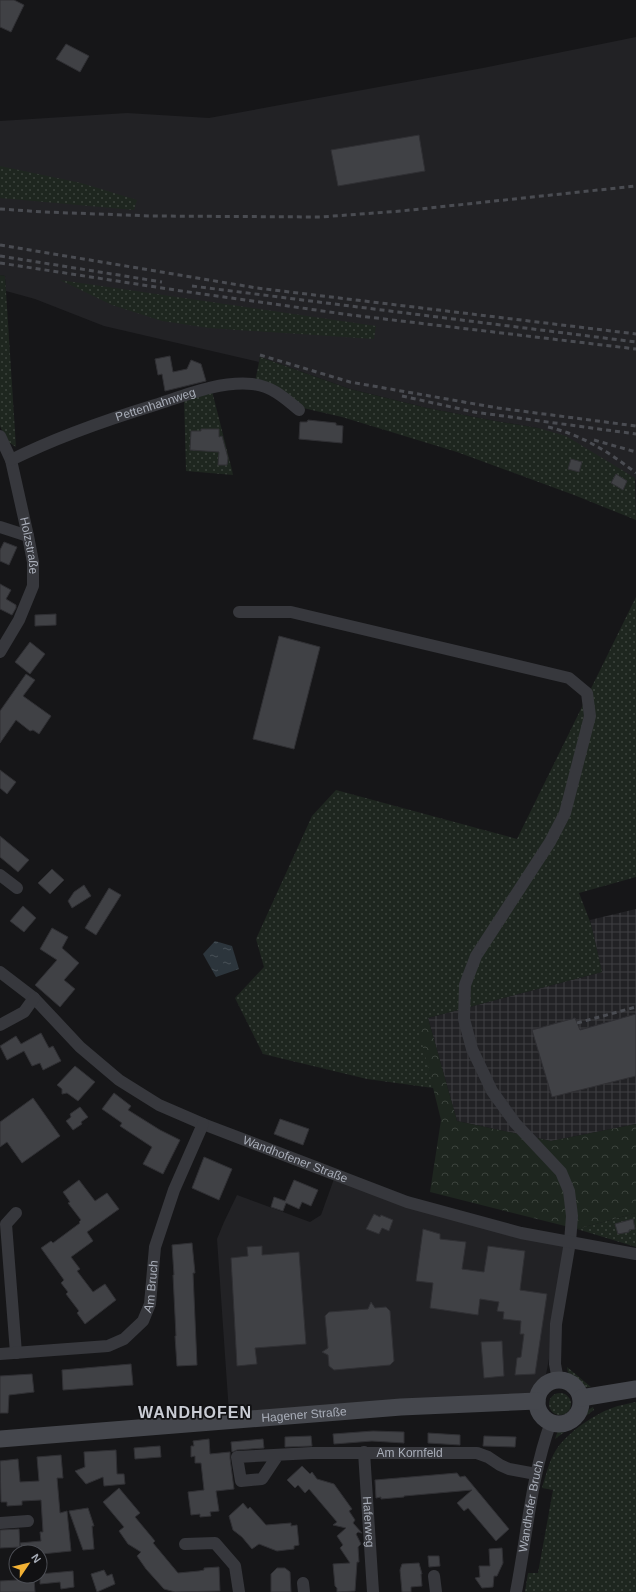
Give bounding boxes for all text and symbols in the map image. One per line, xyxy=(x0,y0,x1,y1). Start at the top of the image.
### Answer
street label: Pettenhahnweg xyxy=(114,385,197,424)
street label: Holzstraße xyxy=(17,516,40,575)
street label: Wandhofener Straße xyxy=(241,1133,350,1186)
street label: Am Bruch xyxy=(140,1259,161,1315)
district label: WANDHOFEN xyxy=(138,1404,252,1421)
street label: Hagener Straße xyxy=(261,1404,348,1425)
street label: Am Kornfeld xyxy=(377,1446,443,1460)
street label: Wandhofer Bruch xyxy=(516,1459,546,1553)
street label: Haferweg xyxy=(360,1496,377,1548)
north arrow xyxy=(8,1544,48,1584)
text: N xyxy=(29,1552,43,1565)

